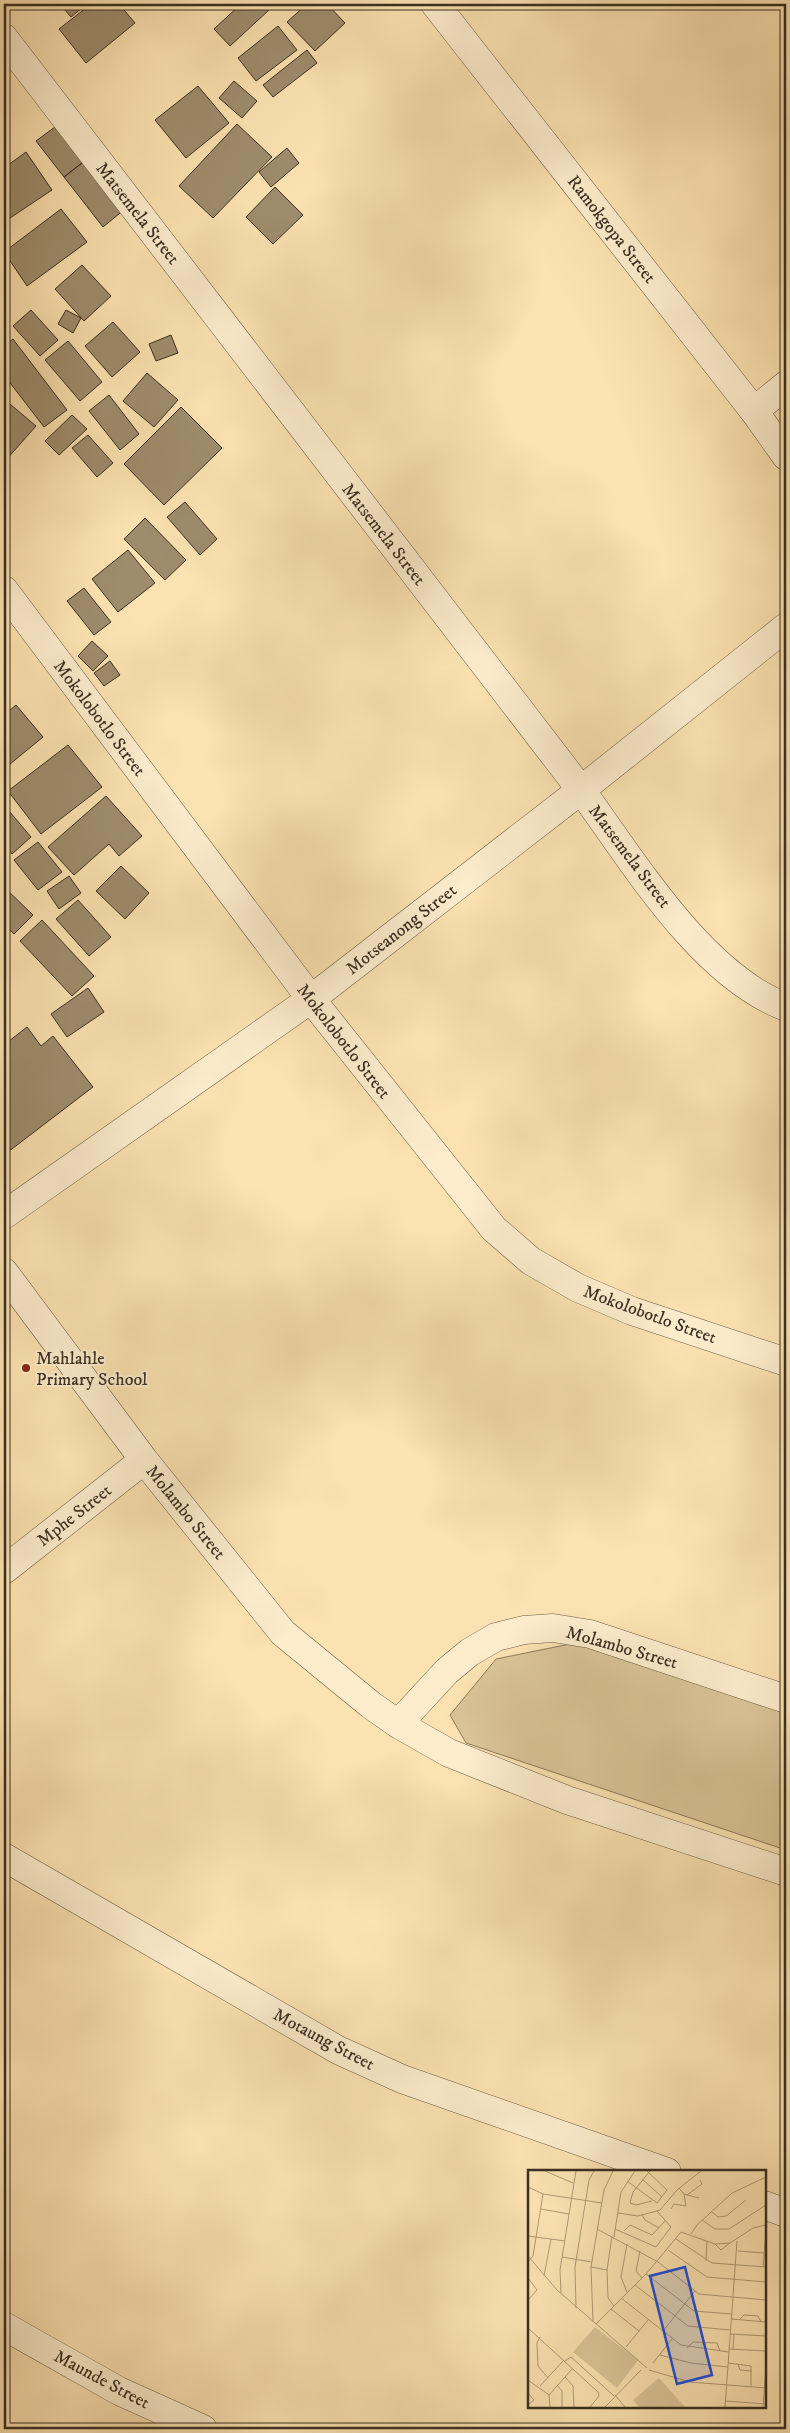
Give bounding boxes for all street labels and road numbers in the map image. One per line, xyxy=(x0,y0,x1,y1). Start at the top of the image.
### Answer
street label: Matsemela Street xyxy=(90,158,184,269)
street label: Ramokgopa Street xyxy=(562,171,660,288)
street label: Matsemela Street xyxy=(336,479,430,590)
street label: Mokolobotlo Street xyxy=(48,656,150,781)
street label: Matsemela Street xyxy=(583,801,675,913)
street label: Motseanong Street xyxy=(342,880,462,980)
street label: Mokolobotlo Street xyxy=(291,980,395,1104)
street label: Mokolobotlo Street xyxy=(580,1281,719,1349)
street label: Molambo Street xyxy=(140,1461,230,1564)
street label: Mphe Street xyxy=(33,1480,116,1552)
street label: Molambo Street xyxy=(563,1622,680,1674)
street label: Motaung Street xyxy=(269,2004,378,2076)
street label: Maunde Street xyxy=(50,2346,153,2414)

